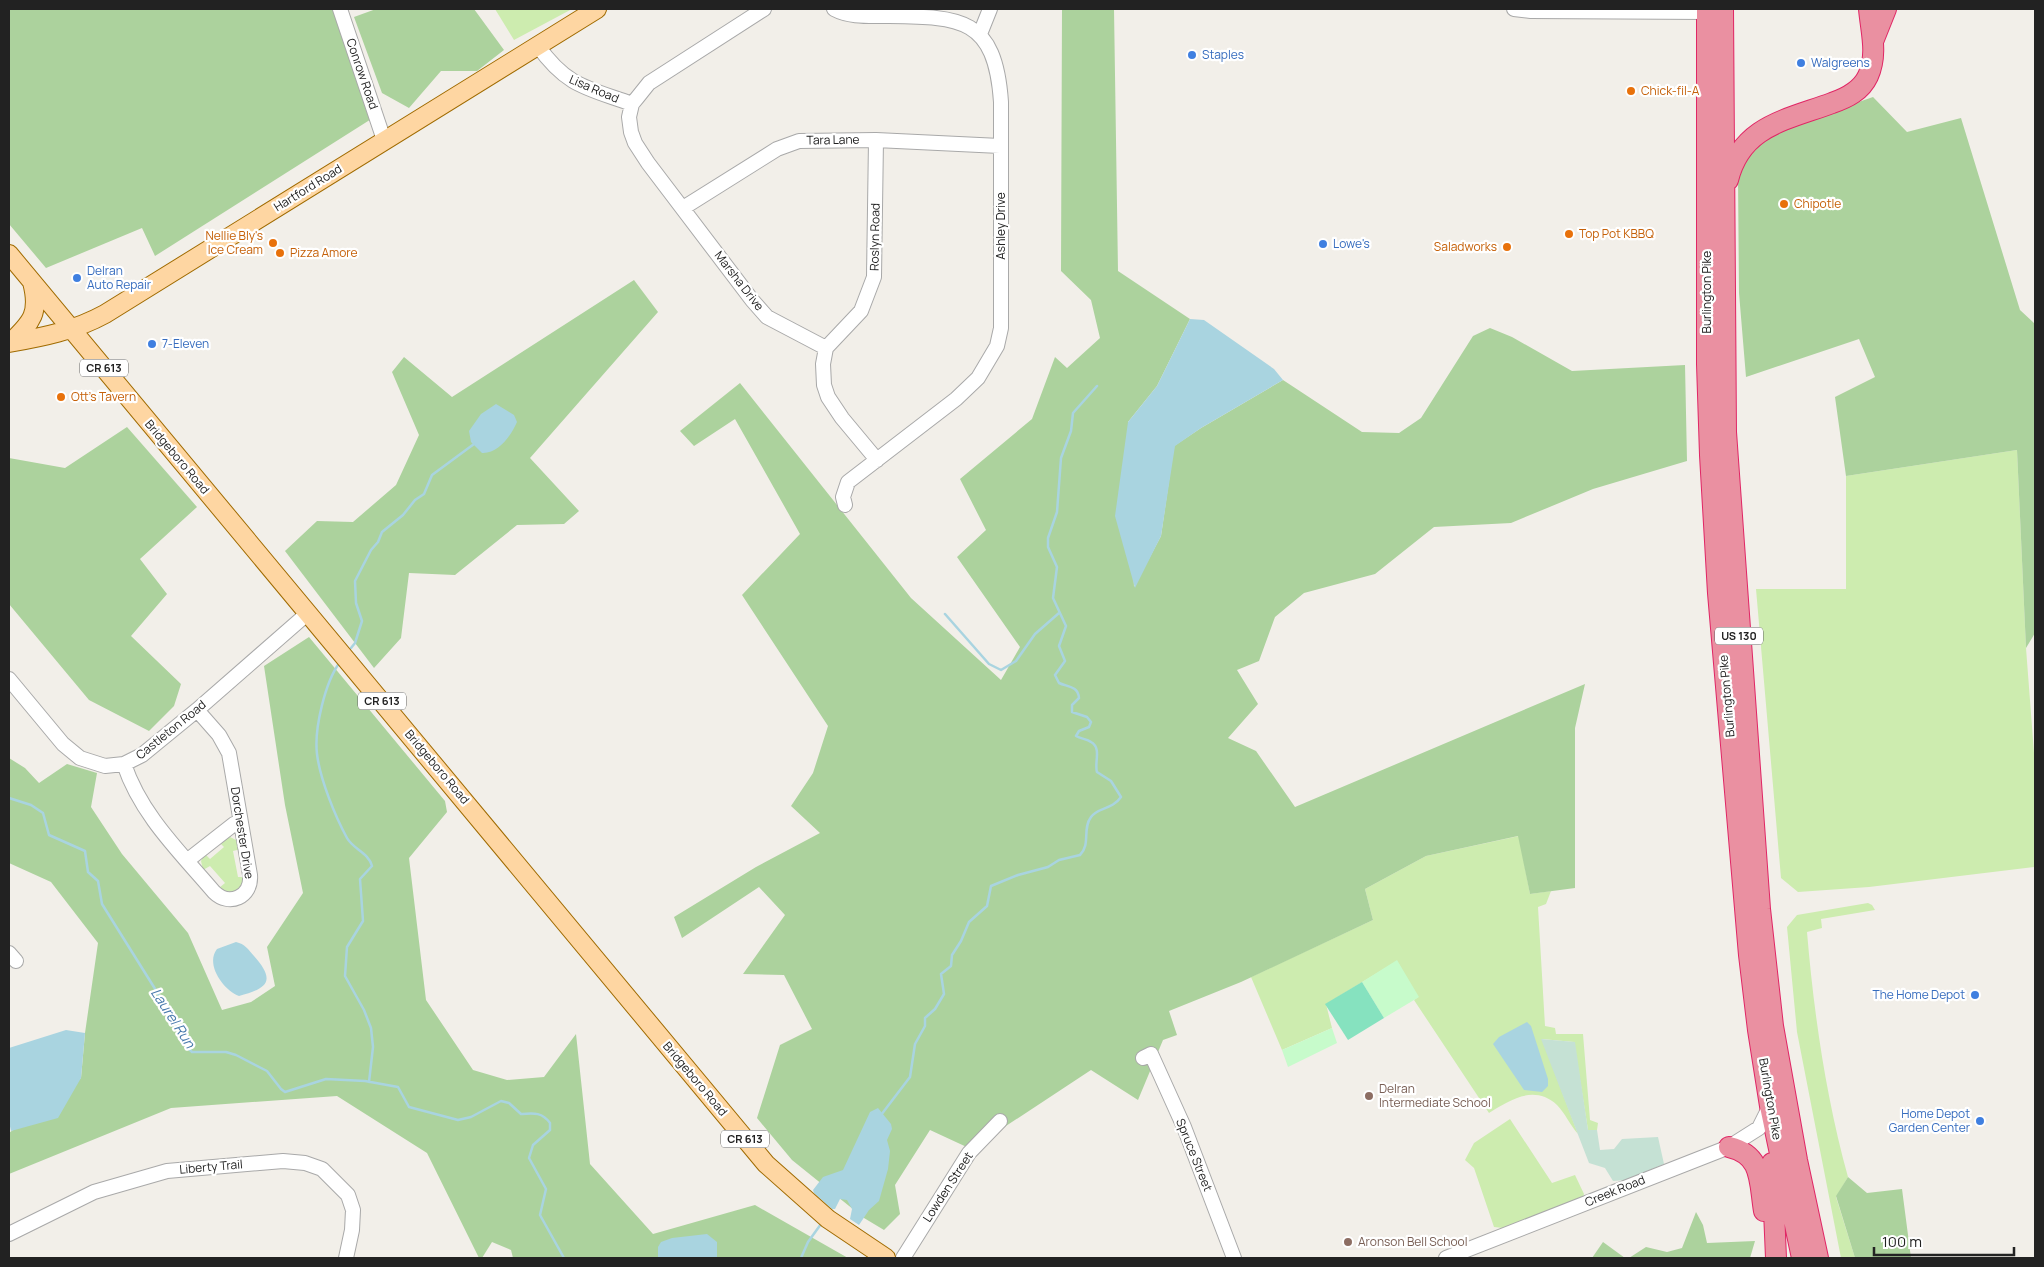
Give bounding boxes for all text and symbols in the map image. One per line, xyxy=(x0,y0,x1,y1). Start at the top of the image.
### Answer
street label: Conrow Road xyxy=(342,36,383,112)
place label: Staples xyxy=(1202,46,1244,63)
marker: Staples xyxy=(1186,49,1198,61)
place label: Walgreens xyxy=(1811,54,1870,71)
marker: Walgreens xyxy=(1795,57,1807,69)
street label: Lisa Road xyxy=(567,70,622,107)
place label: Chick-fil-A xyxy=(1641,82,1700,99)
marker: Chick-fil-A xyxy=(1625,85,1637,97)
street label: Tara Lane xyxy=(806,131,860,148)
street label: Hartford Road xyxy=(270,160,345,215)
street label: Ashley Drive xyxy=(992,192,1009,260)
place label: Chipotle xyxy=(1794,195,1841,212)
marker: Chipotle xyxy=(1778,198,1790,210)
street label: Roslyn Road xyxy=(865,203,884,271)
place label: Top Pot KBBQ xyxy=(1579,225,1654,242)
place label: Nellie Bly's Ice Cream xyxy=(206,227,263,258)
marker: Top Pot KBBQ xyxy=(1563,228,1575,240)
place label: Lowe's xyxy=(1333,235,1370,252)
marker: Nellie Bly's Ice Cream xyxy=(267,237,279,249)
marker: Lowe's xyxy=(1317,238,1329,250)
place label: Saladworks xyxy=(1434,238,1497,255)
marker: Saladworks xyxy=(1501,241,1513,253)
place label: Pizza Amore xyxy=(290,244,358,261)
marker: Pizza Amore xyxy=(274,247,286,259)
street label: Marsha Drive xyxy=(711,247,768,314)
street label: Burlington Pike xyxy=(1698,251,1715,333)
place label: Delran Auto Repair xyxy=(87,262,152,293)
marker: Delran Auto Repair xyxy=(71,272,83,284)
place label: 7-Eleven xyxy=(162,335,209,352)
marker: 7-Eleven xyxy=(146,338,158,350)
road number: CR 613 xyxy=(80,359,128,376)
place label: Ott's Tavern xyxy=(71,388,136,405)
marker: Ott's Tavern xyxy=(55,391,67,403)
street label: Bridgeboro Road xyxy=(141,416,213,497)
road number: US 130 xyxy=(1715,628,1763,644)
street label: Burlington Pike xyxy=(1714,654,1739,738)
road number: CR 613 xyxy=(358,692,406,709)
street label: Castleton Road xyxy=(132,696,209,763)
street label: Bridgeboro Road xyxy=(401,726,473,807)
street label: Dorchester Drive xyxy=(227,786,258,880)
water label: Laurel Run xyxy=(147,984,200,1052)
place label: The Home Depot xyxy=(1873,986,1965,1003)
marker: The Home Depot xyxy=(1969,989,1981,1001)
street label: Bridgeboro Road xyxy=(659,1038,731,1119)
street label: Burlington Pike xyxy=(1755,1057,1786,1141)
place label: Delran Intermediate School xyxy=(1379,1080,1491,1111)
marker: Delran Intermediate School xyxy=(1363,1090,1375,1102)
place label: Home Depot Garden Center xyxy=(1889,1105,1971,1136)
marker: Home Depot Garden Center xyxy=(1974,1115,1986,1127)
street label: Spruce Street xyxy=(1172,1116,1217,1194)
road number: CR 613 xyxy=(721,1130,769,1148)
street label: Lowden Street xyxy=(918,1148,977,1225)
street label: Liberty Trail xyxy=(179,1155,243,1178)
street label: Creek Road xyxy=(1582,1171,1647,1210)
scale bar xyxy=(1874,1224,2014,1256)
text: 100 m xyxy=(1882,1231,1922,1252)
place label: Aronson Bell School xyxy=(1358,1233,1468,1250)
marker: Aronson Bell School xyxy=(1342,1236,1354,1248)

